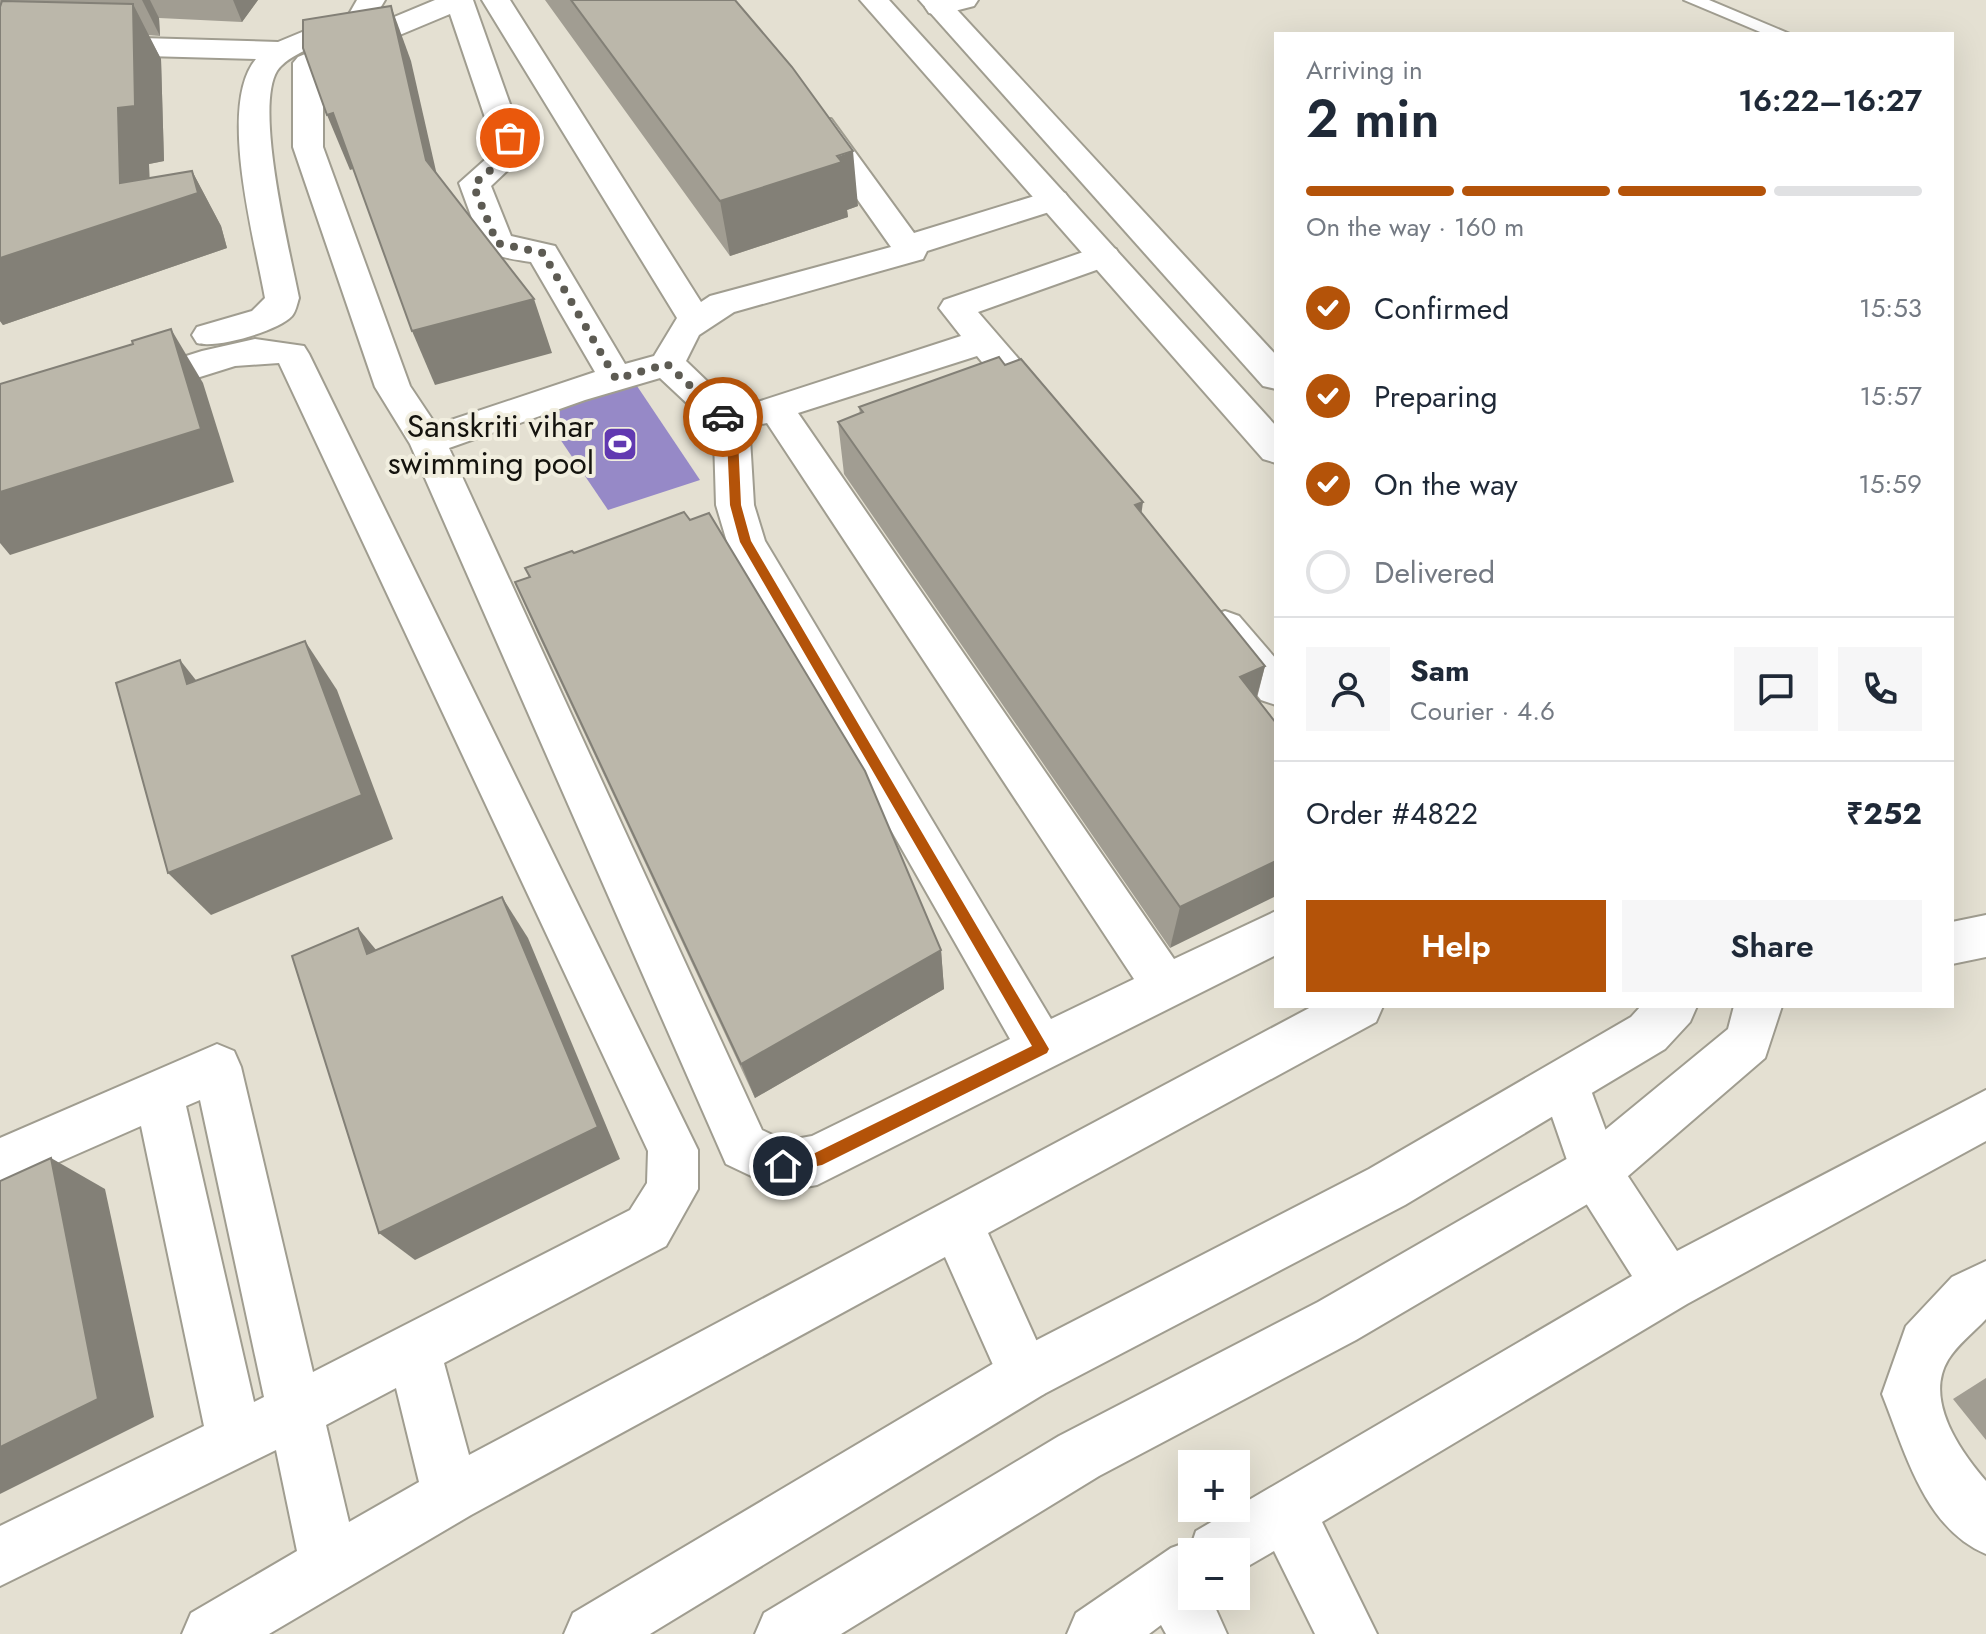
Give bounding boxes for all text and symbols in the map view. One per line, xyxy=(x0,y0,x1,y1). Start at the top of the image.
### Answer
text: Arriving in xyxy=(1306,51,1423,89)
text: 16:22–16:27 xyxy=(1738,79,1922,122)
text: 2 min xyxy=(1306,81,1439,157)
pin xyxy=(476,104,544,172)
icon: bag xyxy=(488,116,532,160)
text: On the way · 160 m xyxy=(1306,208,1524,246)
icon: check xyxy=(1306,286,1350,330)
text: Confirmed xyxy=(1374,287,1509,330)
text: 15:53 xyxy=(1859,289,1922,327)
icon: check xyxy=(1306,374,1350,418)
text: Preparing xyxy=(1374,375,1498,418)
courier xyxy=(683,377,763,457)
text: 15:57 xyxy=(1860,377,1922,415)
icon: car xyxy=(701,395,745,439)
place label: Sanskriti vihar swimming pool xyxy=(388,403,594,486)
sports icon: Sanskriti vihar swimming pool xyxy=(601,425,639,463)
icon: check xyxy=(1306,462,1350,506)
text: On the way xyxy=(1374,463,1518,506)
text: 15:59 xyxy=(1858,465,1922,503)
text: Delivered xyxy=(1374,551,1495,594)
button: person xyxy=(1306,647,1390,731)
button: chat xyxy=(1734,647,1818,731)
button: phone xyxy=(1838,647,1922,731)
text: Sam xyxy=(1410,649,1470,692)
text: Courier · 4.6 xyxy=(1410,692,1555,730)
text: Order #4822 xyxy=(1306,792,1478,835)
text: ₹252 xyxy=(1846,792,1922,835)
button: Help xyxy=(1306,900,1606,992)
button: Share xyxy=(1622,900,1922,992)
pin xyxy=(749,1132,817,1200)
icon: home xyxy=(761,1144,805,1188)
map controls xyxy=(1178,1450,1250,1610)
button: + xyxy=(1178,1450,1250,1522)
button: − xyxy=(1178,1538,1250,1610)

